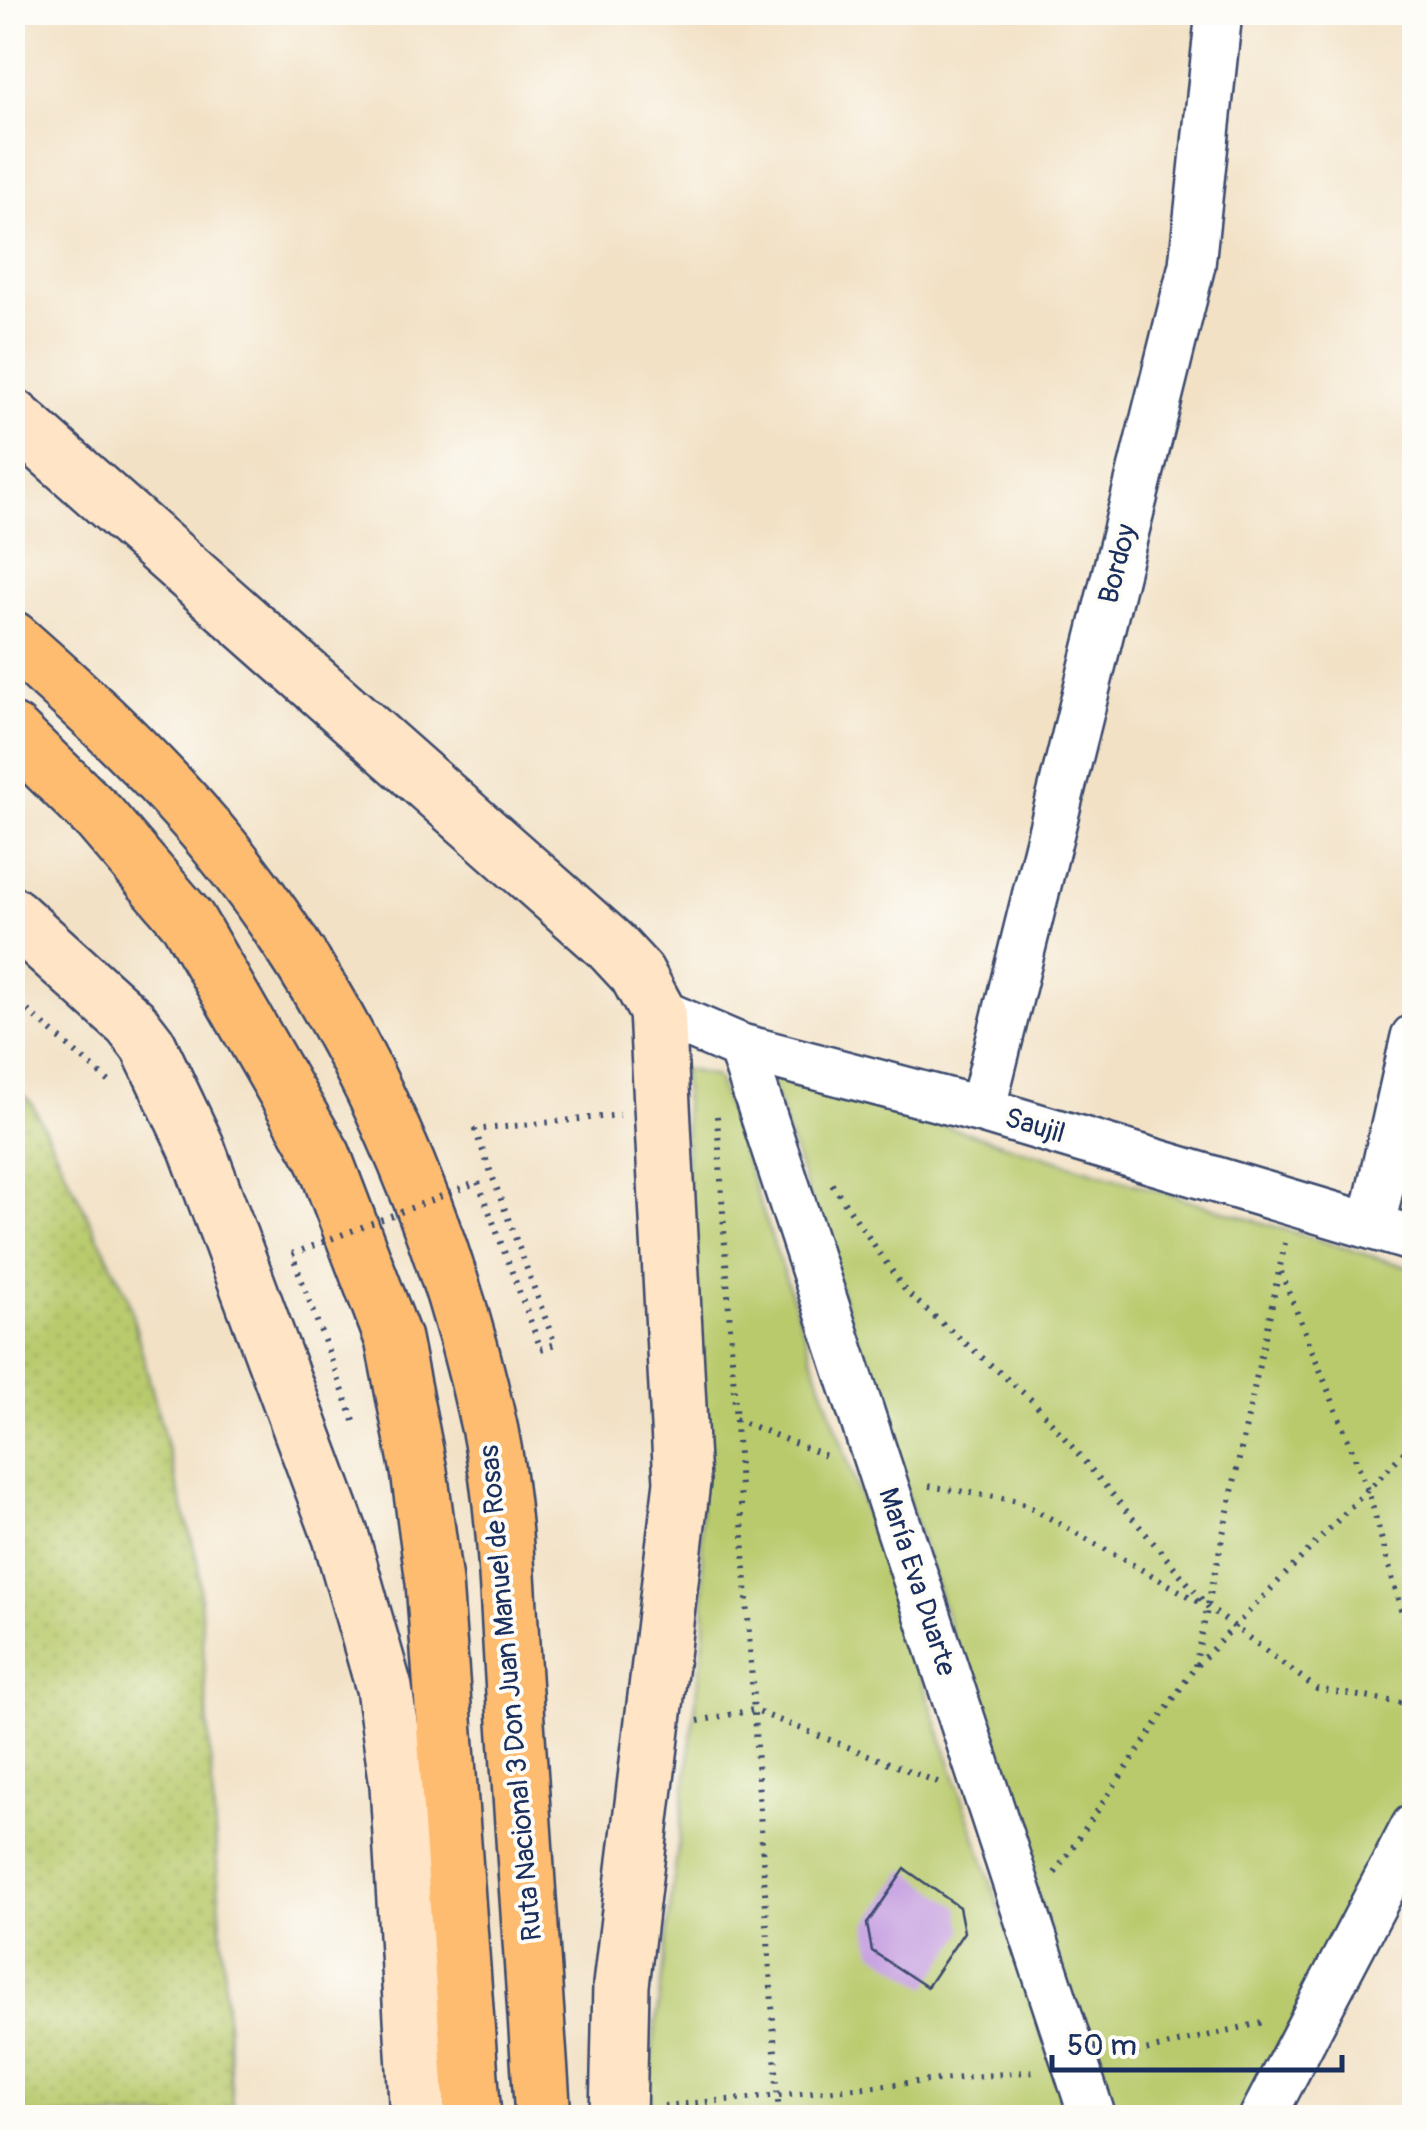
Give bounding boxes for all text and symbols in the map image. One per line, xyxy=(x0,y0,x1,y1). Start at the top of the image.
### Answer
street label: Bordoy xyxy=(1091,521,1145,607)
street label: Saujil xyxy=(1001,1100,1069,1152)
street label: Ruta Nacional 3 Don Juan Manuel de Rosas xyxy=(472,1443,550,1942)
street label: María Eva Duarte xyxy=(870,1484,964,1681)
scale bar xyxy=(1052,2010,1342,2072)
text: 50 m xyxy=(1067,2027,1137,2064)

